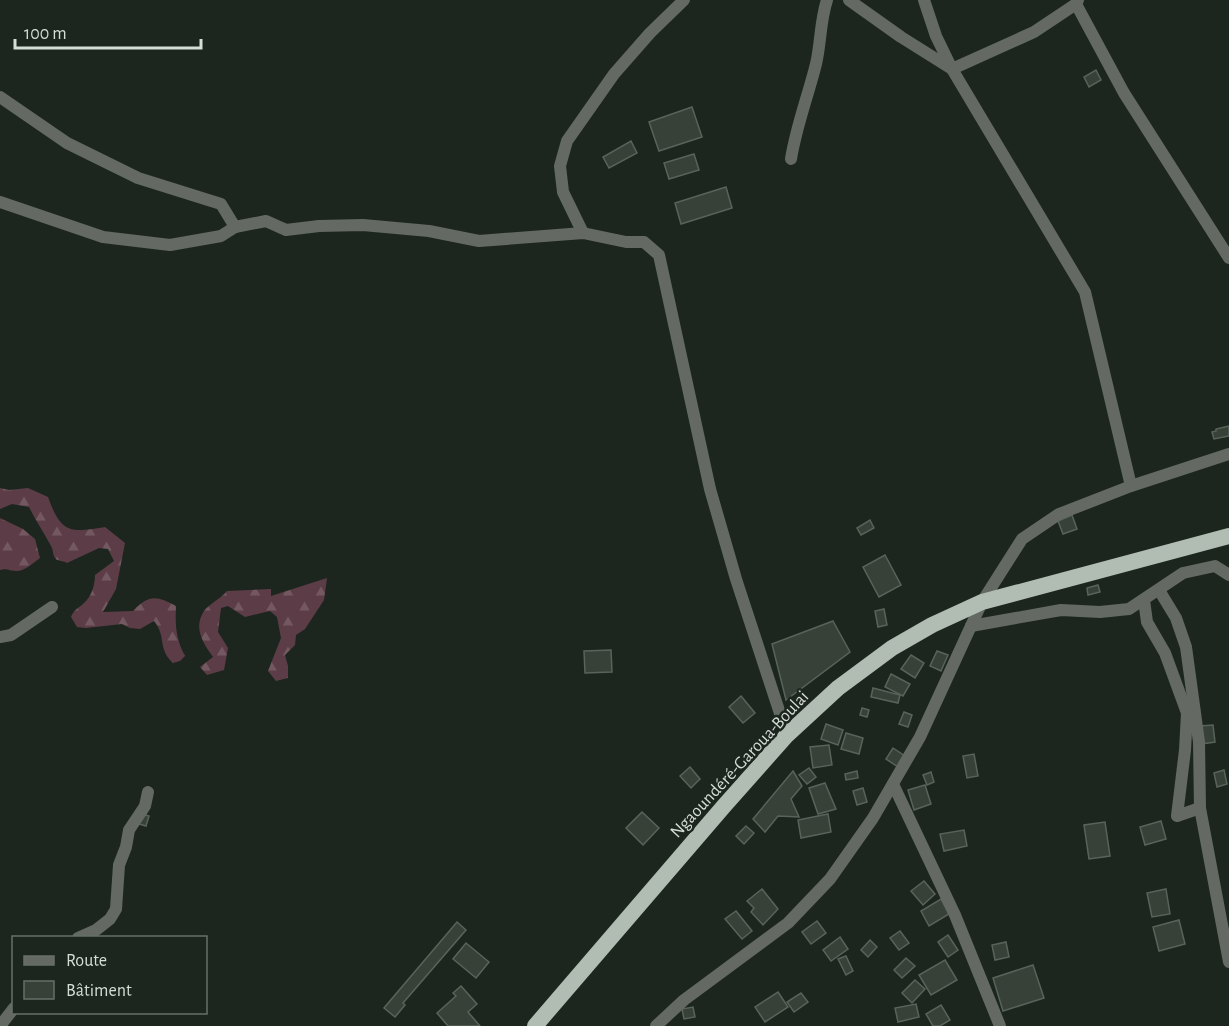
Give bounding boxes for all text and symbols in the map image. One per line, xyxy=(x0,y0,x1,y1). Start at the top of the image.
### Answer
scale bar xyxy=(15,12,201,50)
text: 100 m xyxy=(24,25,67,43)
street label: Ngaoundéré-Garoua-Boulai xyxy=(667,688,812,842)
legend xyxy=(12,936,207,1014)
text: Route xyxy=(66,952,107,970)
text: Bâtiment xyxy=(66,982,132,1000)

